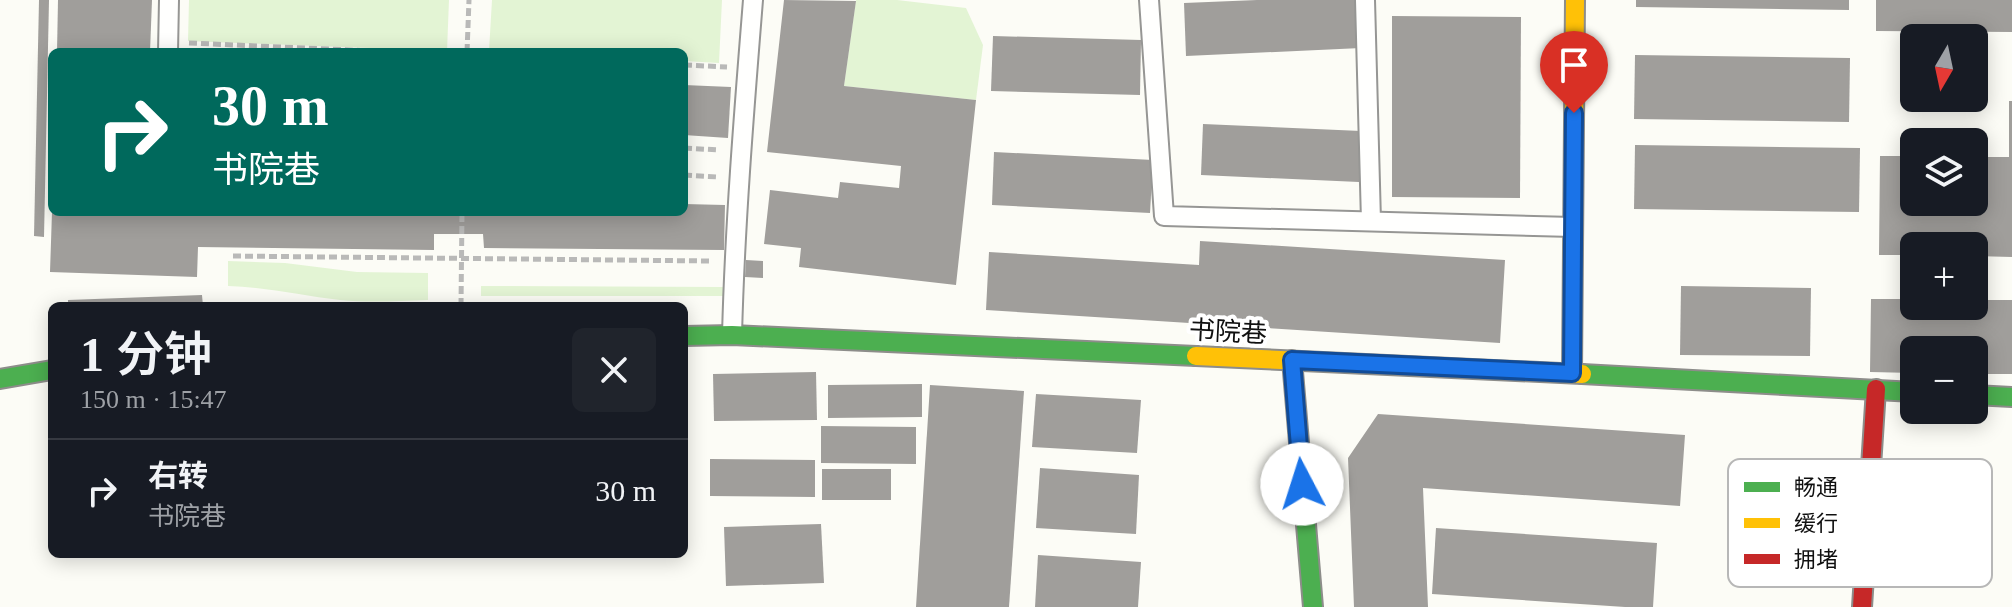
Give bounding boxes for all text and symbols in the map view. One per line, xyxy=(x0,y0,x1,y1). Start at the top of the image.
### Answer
north arrow xyxy=(1900,24,1988,112)
map controls xyxy=(1900,24,1988,424)
pin xyxy=(1540,31,1608,113)
icon: arrive xyxy=(1552,43,1596,87)
text: 30 m xyxy=(212,75,329,137)
icon: right xyxy=(80,80,184,184)
button: layers xyxy=(1900,128,1988,216)
text: 书院巷 xyxy=(212,150,320,190)
button: + xyxy=(1900,232,1988,320)
street label: 书院巷 xyxy=(1188,315,1268,349)
text: 1 分钟 xyxy=(80,328,212,381)
button: close xyxy=(572,328,656,412)
button: − xyxy=(1900,336,1988,424)
text: 150 m · 15:47 xyxy=(80,385,227,414)
position arrow xyxy=(1260,442,1344,526)
text: 右转 xyxy=(148,459,208,492)
legend xyxy=(1728,459,1992,587)
icon: right xyxy=(80,469,124,513)
text: 30 m xyxy=(595,474,656,507)
text: 畅通 xyxy=(1794,475,1838,500)
text: 书院巷 xyxy=(148,502,226,531)
text: 缓行 xyxy=(1794,511,1838,536)
text: 拥堵 xyxy=(1794,547,1838,572)

